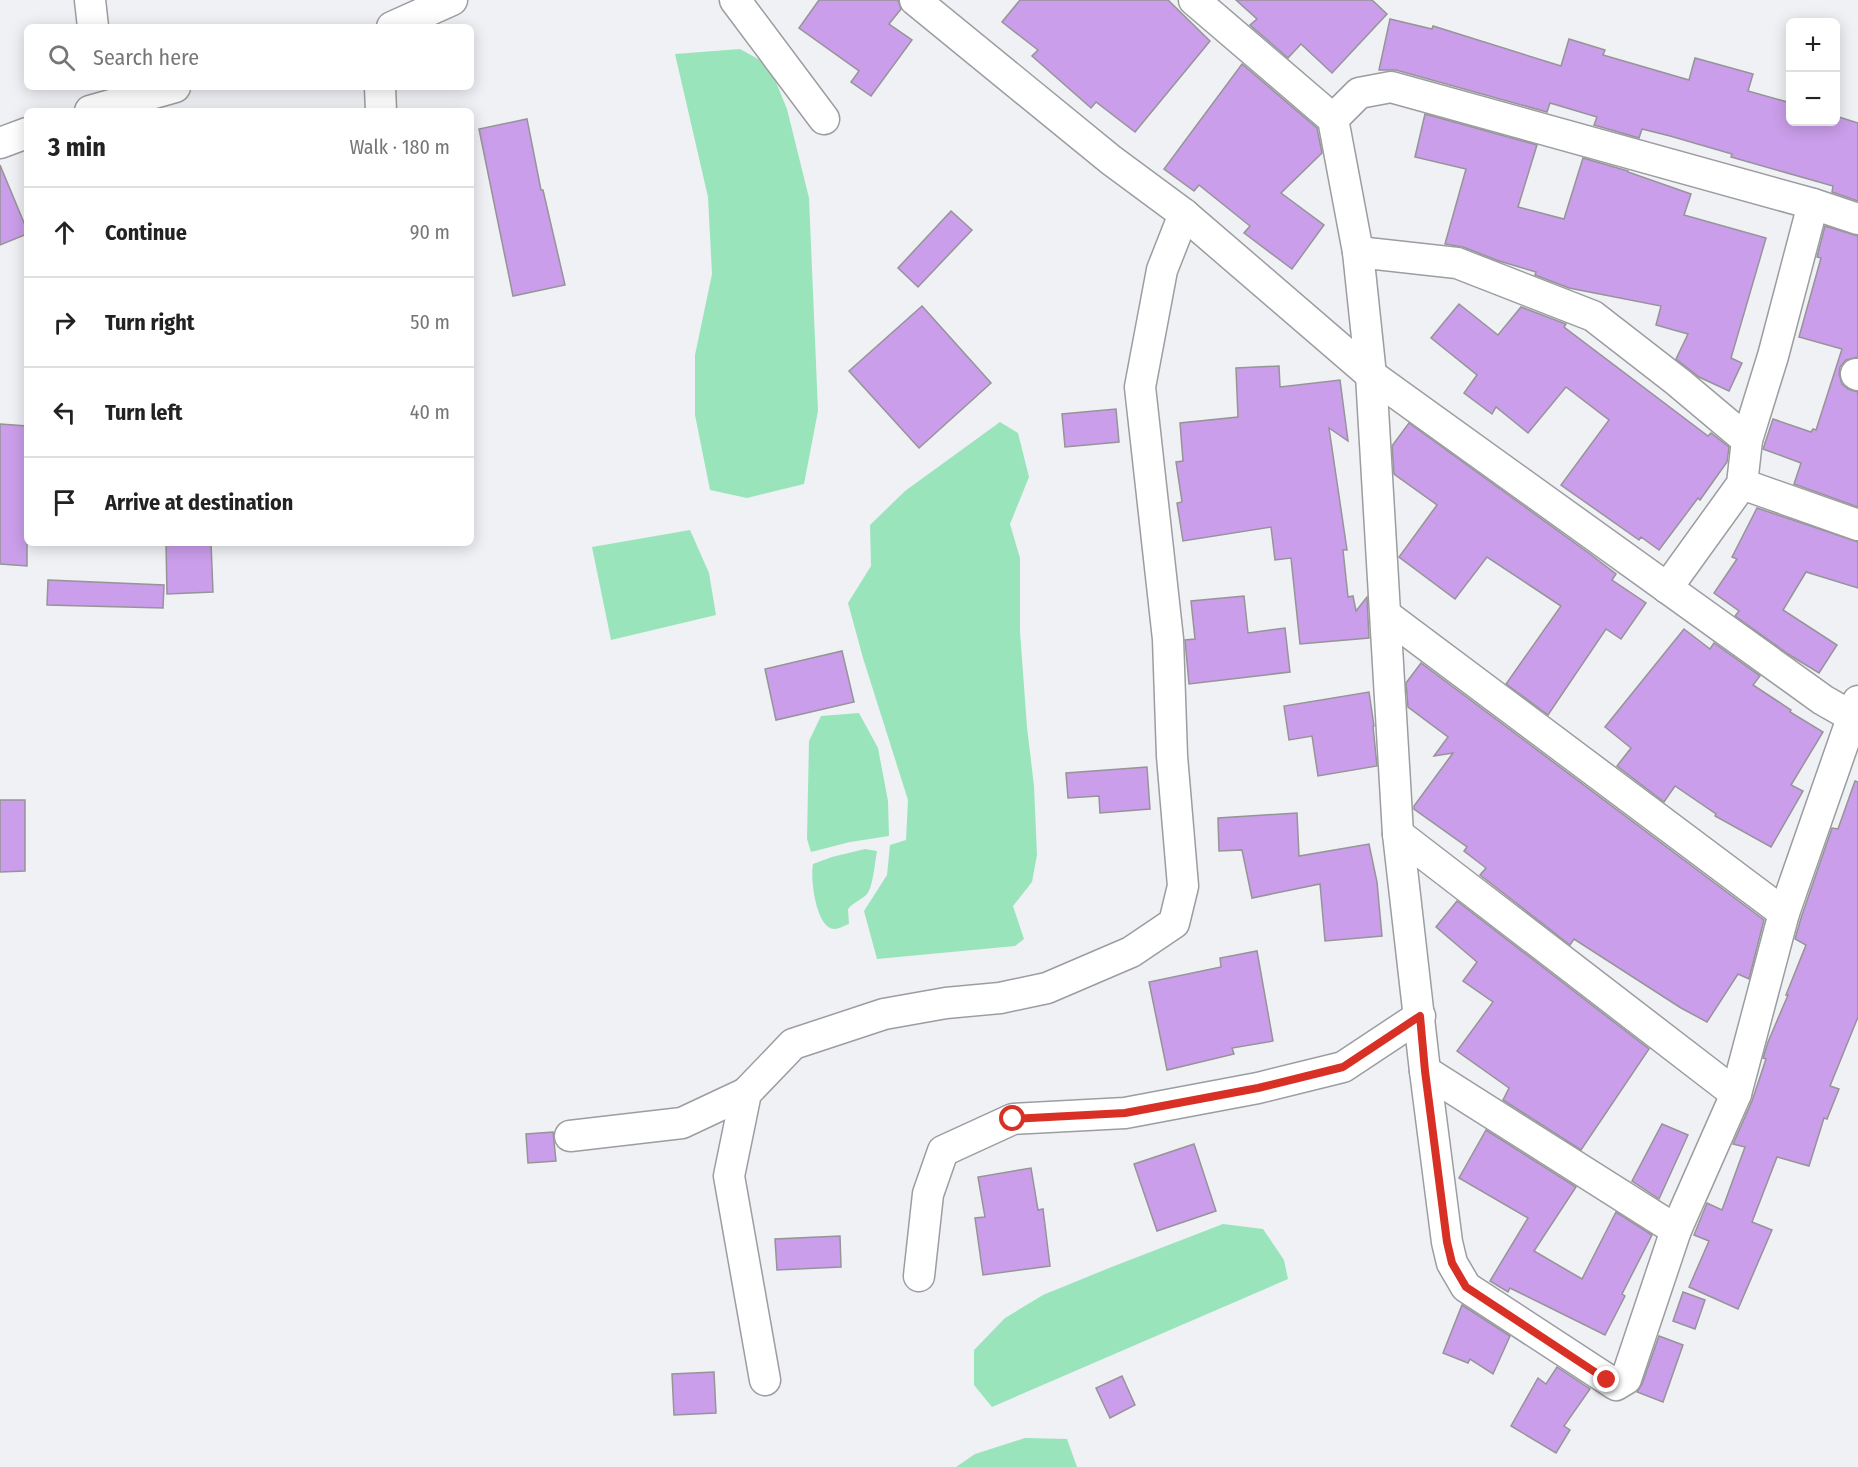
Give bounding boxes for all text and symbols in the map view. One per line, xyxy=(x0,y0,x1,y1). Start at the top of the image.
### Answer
map controls xyxy=(1786,18,1840,126)
button: + xyxy=(1786,18,1840,72)
search box xyxy=(24,24,474,90)
icon: search xyxy=(45,41,78,74)
text: Search here xyxy=(93,44,199,71)
button: − xyxy=(1786,72,1840,126)
text: 3 min xyxy=(48,132,106,163)
text: Walk · 180 m xyxy=(349,135,450,159)
icon: ahead xyxy=(48,216,81,249)
text: Continue xyxy=(105,219,187,246)
text: 90 m xyxy=(410,220,450,244)
icon: right xyxy=(48,306,81,339)
text: Turn right xyxy=(105,309,194,336)
text: 50 m xyxy=(410,310,450,334)
icon: left xyxy=(48,396,81,429)
text: Turn left xyxy=(105,399,183,426)
text: 40 m xyxy=(410,400,450,424)
icon: arrive xyxy=(48,486,81,519)
text: Arrive at destination xyxy=(105,489,293,516)
route start xyxy=(999,1105,1025,1131)
route end xyxy=(1593,1366,1619,1392)

